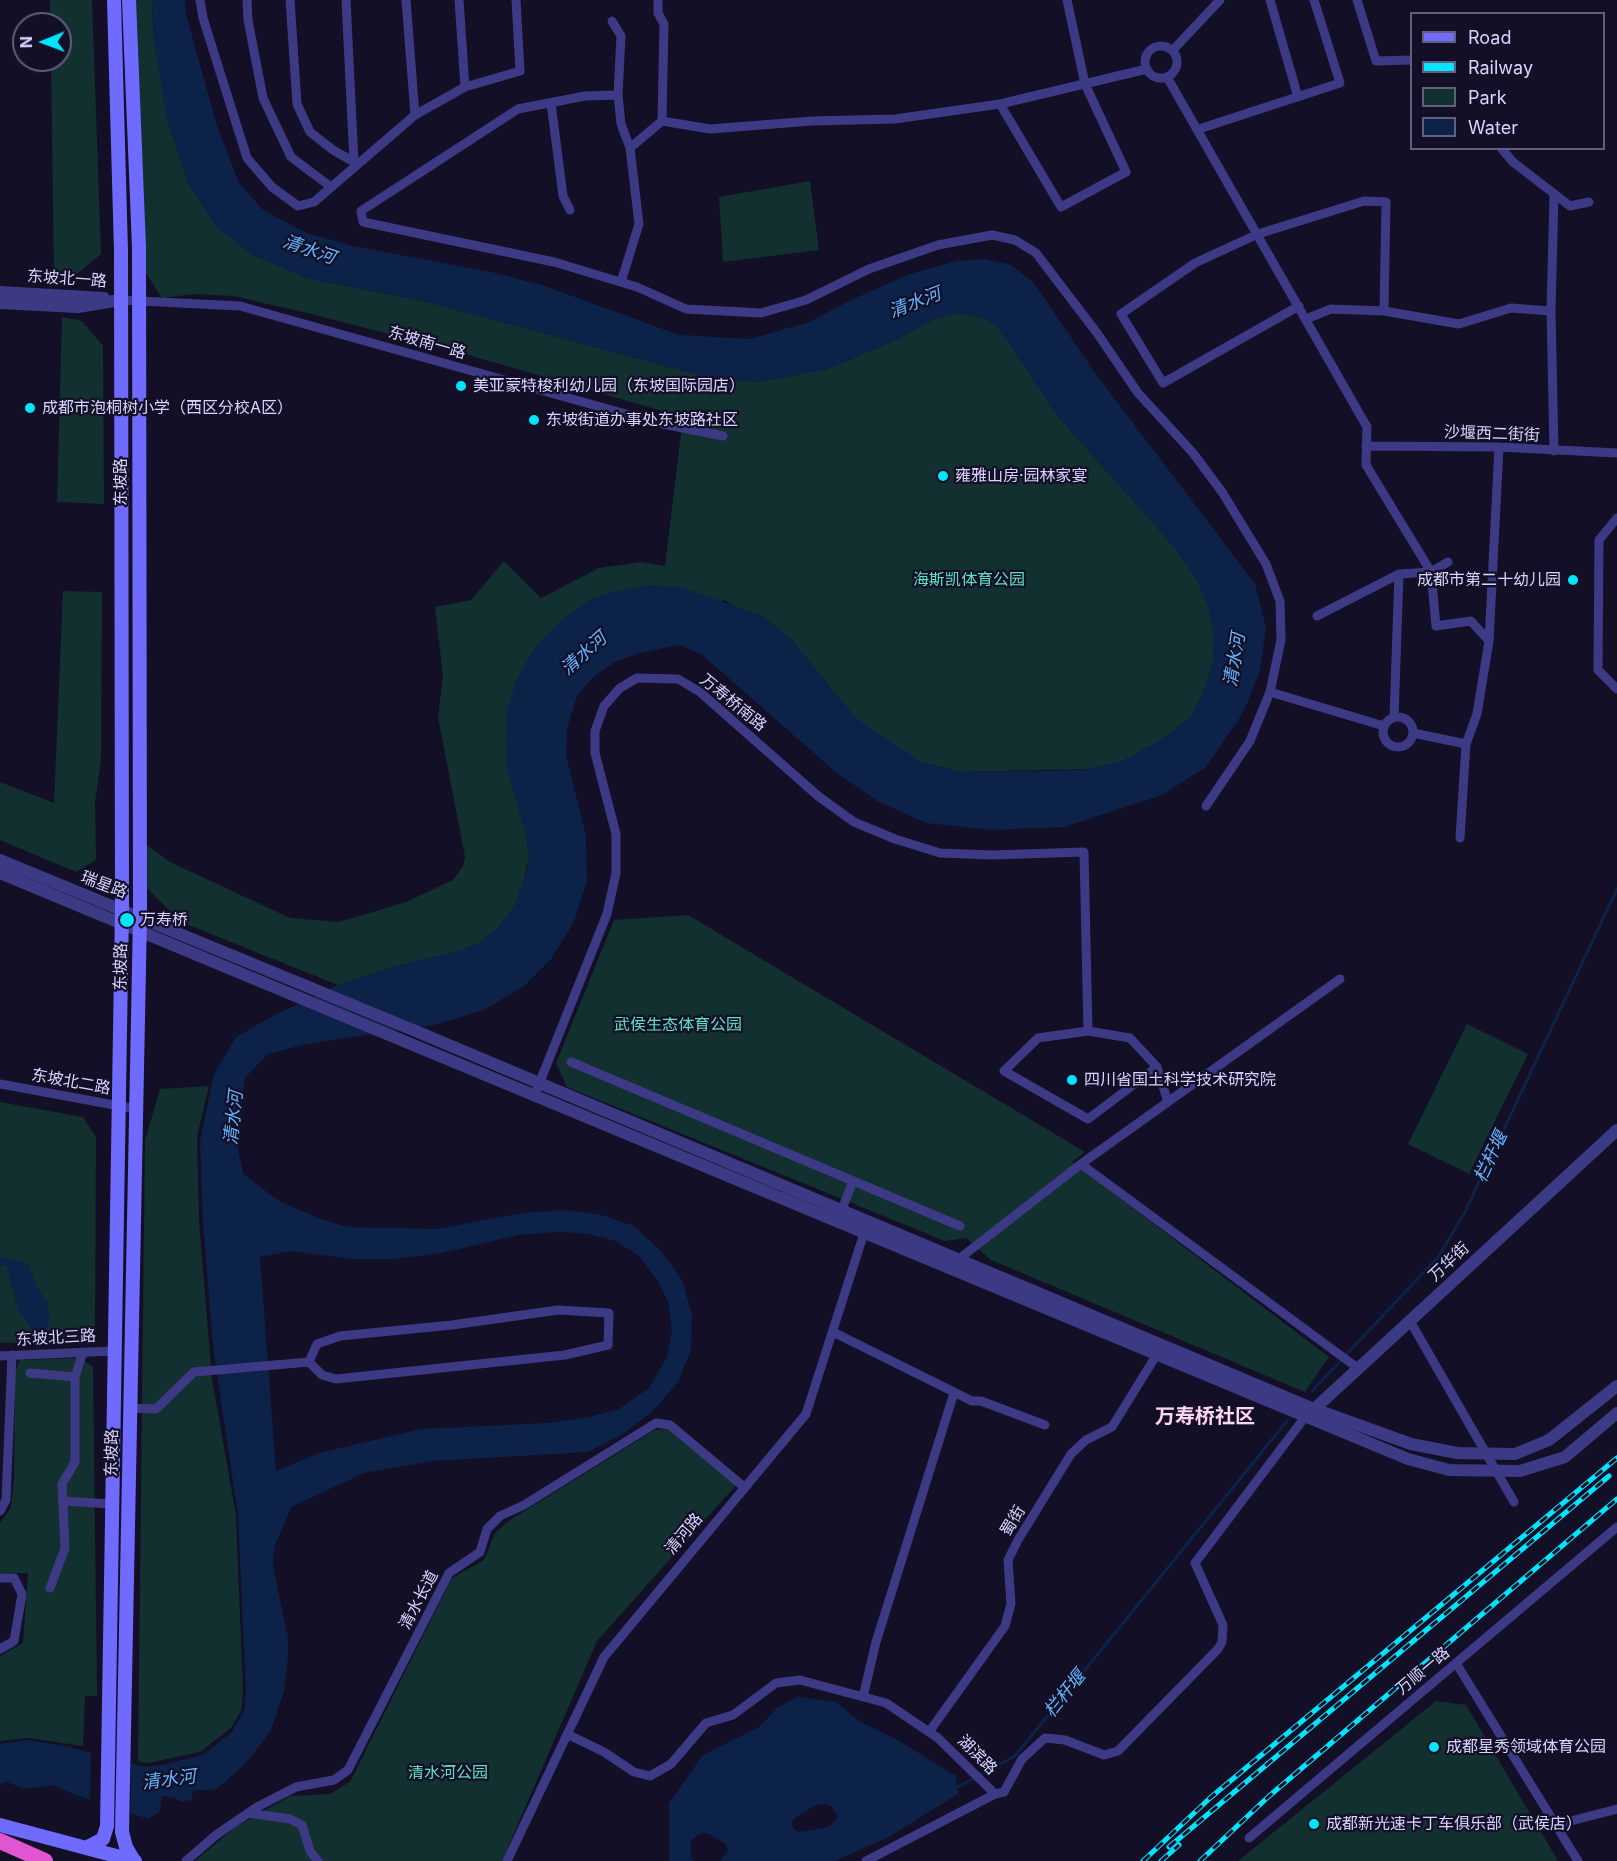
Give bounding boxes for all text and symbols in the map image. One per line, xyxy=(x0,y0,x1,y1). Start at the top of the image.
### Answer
north arrow xyxy=(12,12,72,72)
legend xyxy=(1410,12,1605,150)
text: Road xyxy=(1468,27,1511,48)
text: N xyxy=(16,36,36,49)
text: Railway xyxy=(1468,57,1533,78)
text: Park xyxy=(1468,87,1507,108)
text: Water xyxy=(1468,117,1518,138)
water label: 清水河 xyxy=(280,231,338,269)
street label: 东坡北一路 xyxy=(26,267,108,291)
water label: 清水河 xyxy=(886,283,944,323)
street label: 东坡南一路 xyxy=(386,323,468,363)
place label: 美亚蒙特梭利幼儿园（东坡国际园店） xyxy=(473,376,745,396)
marker: 美亚蒙特梭利幼儿园（东坡国际园店） xyxy=(454,379,468,393)
place label: 成都市泡桐树小学（西区分校A区） xyxy=(42,398,293,418)
marker: 成都市泡桐树小学（西区分校A区） xyxy=(23,401,37,415)
place label: 东坡街道办事处东坡路社区 xyxy=(546,410,738,430)
marker: 东坡街道办事处东坡路社区 xyxy=(527,413,541,427)
street label: 沙堰西二街街 xyxy=(1444,423,1540,445)
street label: 东坡路 xyxy=(111,458,131,506)
place label: 雍雅山房·园林家宴 xyxy=(955,466,1088,486)
marker: 雍雅山房·园林家宴 xyxy=(936,469,950,483)
park label: 海斯凯体育公园 xyxy=(913,570,1025,590)
place label: 成都市第二十幼儿园 xyxy=(1417,570,1561,590)
marker: 成都市第二十幼儿园 xyxy=(1566,573,1580,587)
water label: 清水河 xyxy=(557,628,611,680)
water label: 清水河 xyxy=(1220,632,1250,688)
street label: 万寿桥南路 xyxy=(696,670,770,736)
street label: 瑞星路 xyxy=(78,867,130,903)
place label: 万寿桥 xyxy=(140,910,188,930)
marker: 万寿桥 xyxy=(118,911,136,929)
street label: 东坡路 xyxy=(111,943,131,991)
park label: 武侯生态体育公园 xyxy=(614,1015,742,1035)
street label: 东坡北二路 xyxy=(30,1066,112,1098)
place label: 四川省国土科学技术研究院 xyxy=(1084,1070,1276,1090)
marker: 四川省国土科学技术研究院 xyxy=(1065,1073,1079,1087)
water label: 清水河 xyxy=(220,1090,248,1146)
water label: 栏杆堰 xyxy=(1470,1128,1512,1186)
street label: 万华街 xyxy=(1425,1239,1473,1285)
street label: 东坡北三路 xyxy=(16,1326,96,1350)
district label: 万寿桥社区 xyxy=(1155,1405,1255,1429)
street label: 东坡路 xyxy=(102,1429,122,1477)
street label: 蜀街 xyxy=(997,1502,1029,1540)
street label: 清河路 xyxy=(661,1509,707,1559)
street label: 清水长道 xyxy=(396,1567,442,1633)
street label: 万顺一路 xyxy=(1392,1643,1454,1699)
water label: 栏杆堰 xyxy=(1040,1666,1090,1722)
street label: 湖滨路 xyxy=(953,1731,1001,1779)
place label: 成都星秀领域体育公园 xyxy=(1446,1737,1606,1757)
marker: 成都星秀领域体育公园 xyxy=(1427,1740,1441,1754)
park label: 清水河公园 xyxy=(408,1763,488,1783)
water label: 清水河 xyxy=(141,1766,197,1794)
place label: 成都新光速卡丁车俱乐部（武侯店） xyxy=(1326,1814,1582,1834)
marker: 成都新光速卡丁车俱乐部（武侯店） xyxy=(1307,1817,1321,1831)

